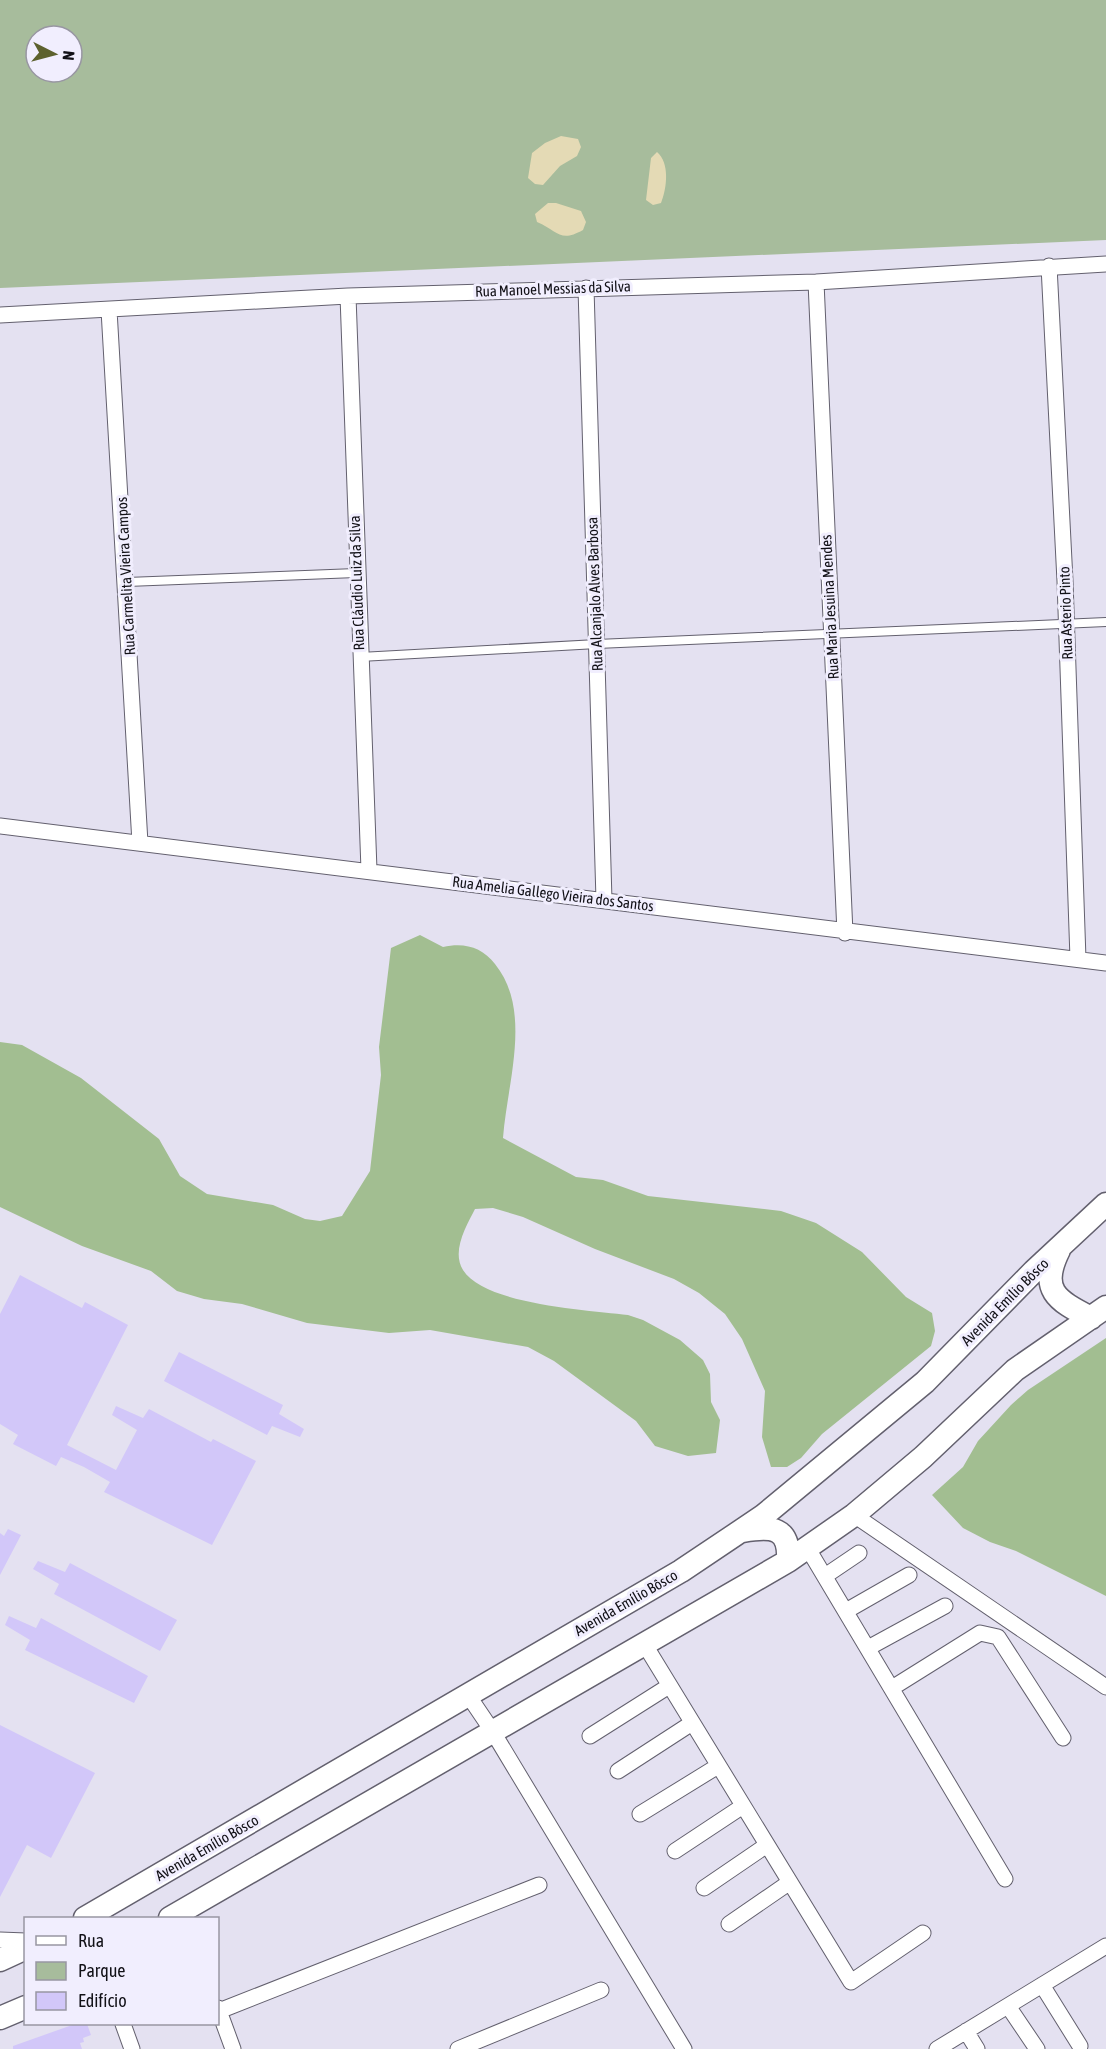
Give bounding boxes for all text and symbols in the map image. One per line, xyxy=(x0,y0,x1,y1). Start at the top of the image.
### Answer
north arrow xyxy=(24,24,84,84)
text: N xyxy=(59,50,78,61)
street label: Rua Manoel Messias da Silva xyxy=(475,277,631,300)
street label: Rua Carmelita Vieira Campos xyxy=(113,496,138,656)
street label: Rua Cláudio Luiz da Silva xyxy=(346,515,367,651)
street label: Rua Alcanjalo Alves Barbosa xyxy=(583,517,606,671)
street label: Rua Maria Jesuina Mendes xyxy=(817,534,842,680)
street label: Rua Asterio Pinto xyxy=(1055,566,1076,660)
street label: Rua Amelia Gallego Vieira dos Santos xyxy=(451,873,655,914)
street label: Avenida Emílio Bôsco xyxy=(958,1255,1052,1349)
street label: Avenida Emílio Bôsco xyxy=(571,1566,680,1639)
street label: Avenida Emílio Bôsco xyxy=(152,1811,261,1884)
legend xyxy=(24,1917,219,2025)
text: Rua xyxy=(78,1930,104,1951)
text: Parque xyxy=(78,1960,126,1981)
text: Edifício xyxy=(78,1990,127,2011)

